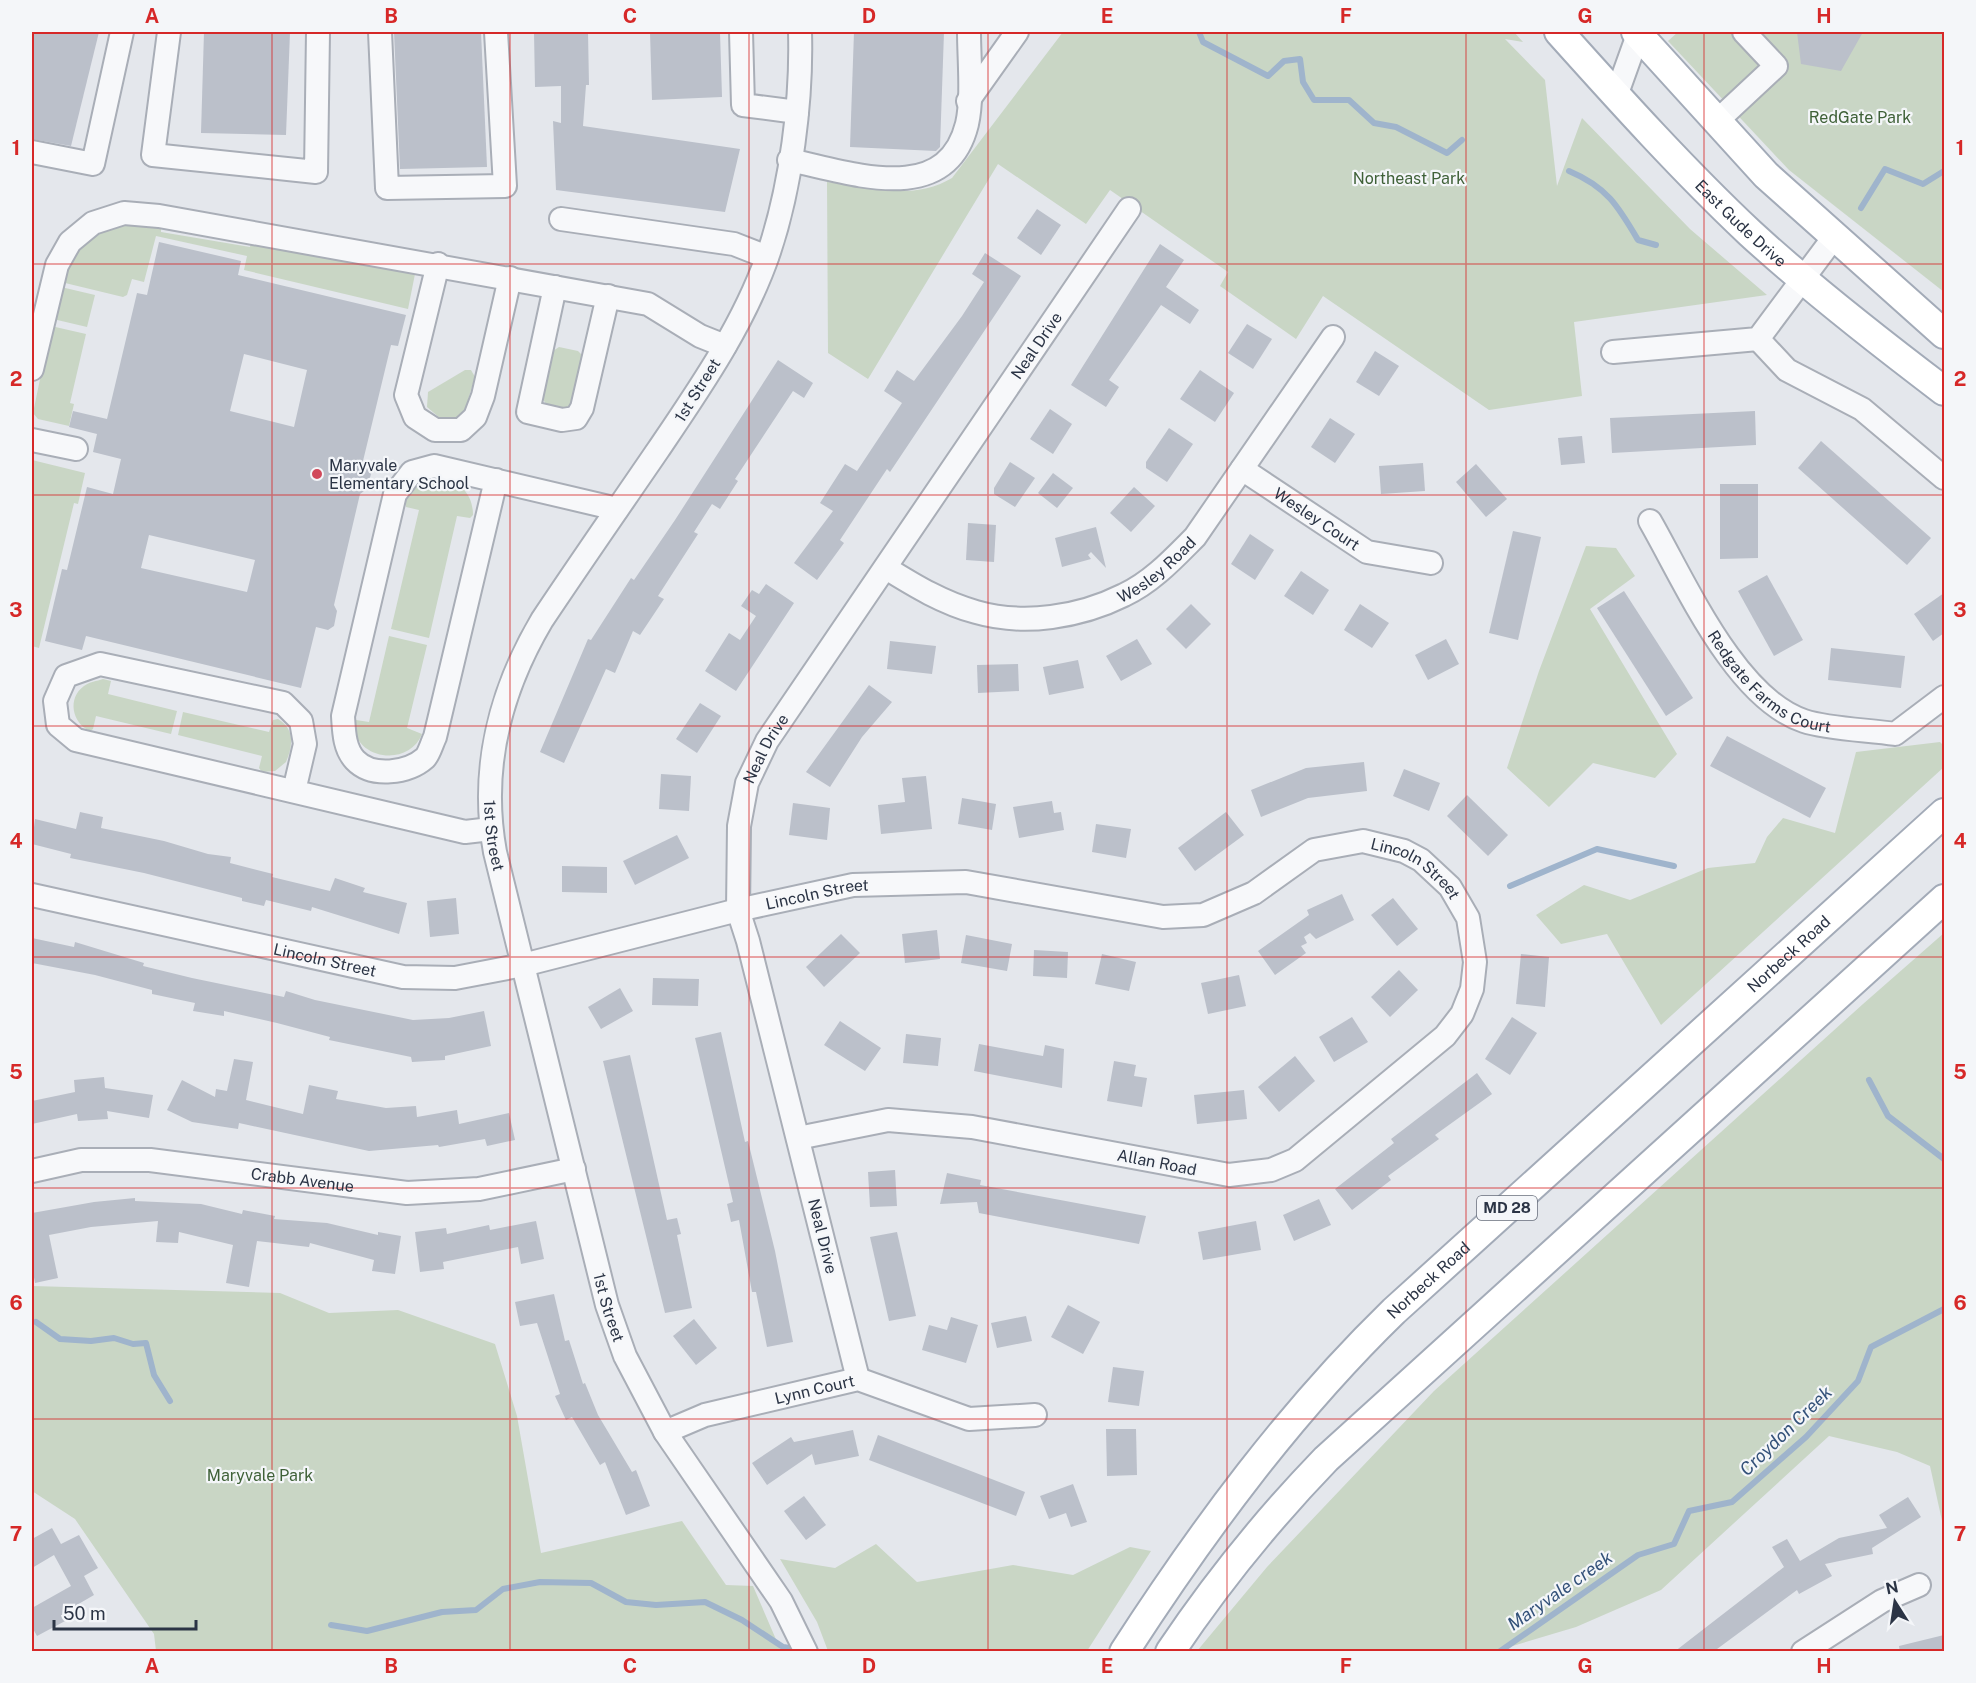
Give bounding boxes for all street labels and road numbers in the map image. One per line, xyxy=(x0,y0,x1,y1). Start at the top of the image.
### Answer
street label: East Gude Drive xyxy=(1691,176,1790,271)
street label: Neal Drive xyxy=(1007,308,1066,383)
street label: 1st Street xyxy=(670,355,724,426)
street label: Wesley Court xyxy=(1270,484,1363,555)
street label: Wesley Road xyxy=(1114,533,1200,607)
street label: Redgate Farms Court xyxy=(1704,627,1832,737)
street label: Neal Drive xyxy=(739,710,793,787)
street label: 1st Street xyxy=(480,800,508,873)
street label: Lincoln Street xyxy=(1369,834,1464,903)
street label: Lincoln Street xyxy=(764,876,869,914)
street label: Norbeck Road xyxy=(1743,912,1834,997)
street label: Lincoln Street xyxy=(272,940,378,981)
street label: Allan Road xyxy=(1116,1145,1198,1180)
street label: Crabb Avenue xyxy=(250,1164,355,1196)
road number: MD 28 xyxy=(1477,1196,1537,1220)
street label: Neal Drive xyxy=(804,1197,841,1276)
street label: Norbeck Road xyxy=(1383,1238,1474,1323)
street label: 1st Street xyxy=(589,1271,628,1345)
street label: Lynn Court xyxy=(773,1371,856,1408)

